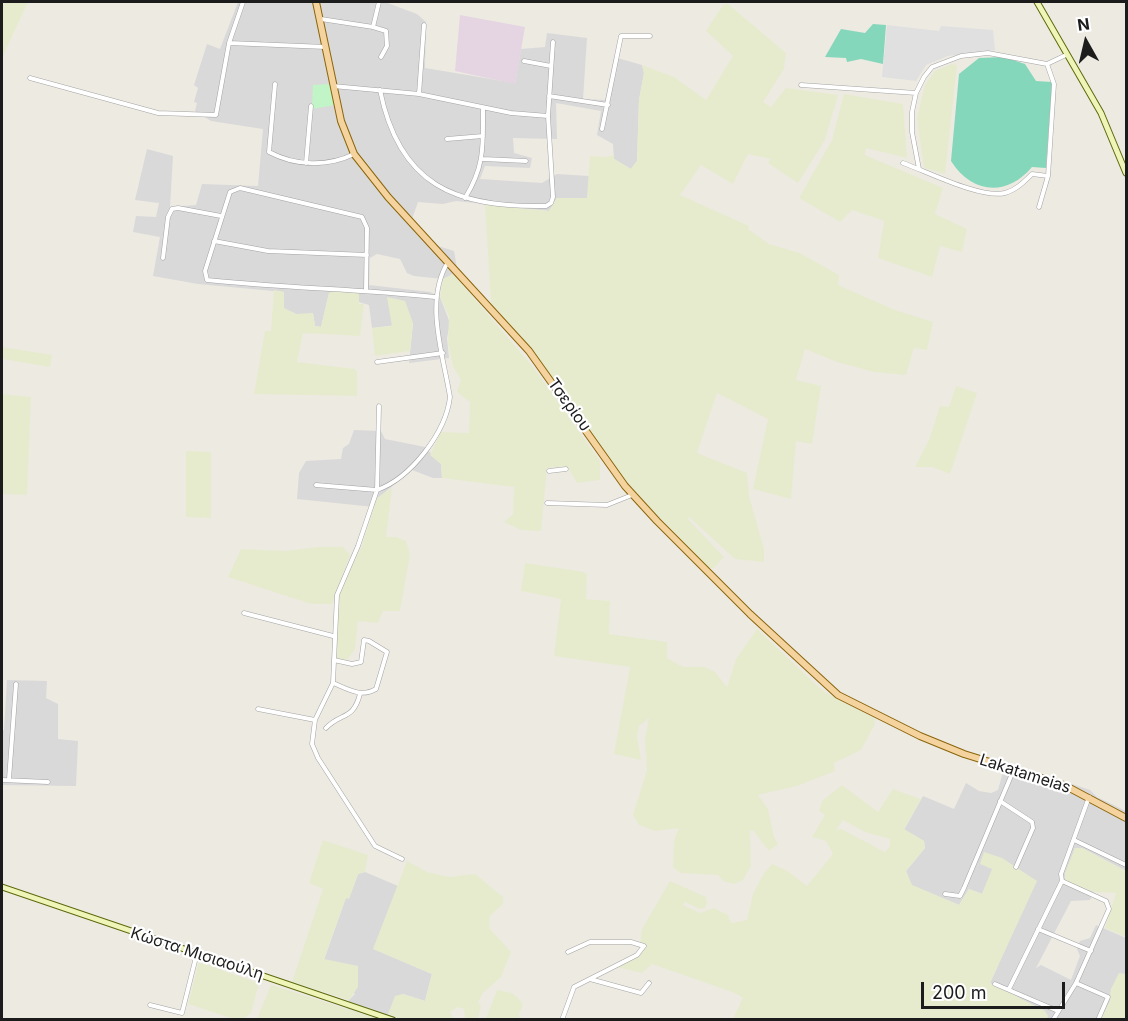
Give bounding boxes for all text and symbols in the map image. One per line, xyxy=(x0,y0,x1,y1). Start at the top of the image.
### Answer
north arrow xyxy=(1056,12,1116,72)
text: N xyxy=(1076,13,1091,35)
street label: Τσερίου xyxy=(543,375,595,435)
street label: Lakatameias xyxy=(977,750,1073,798)
street label: Κώστα Μισιαούλη xyxy=(128,923,266,985)
scale bar xyxy=(924,970,1068,1008)
text: 200 m xyxy=(932,982,987,1003)

